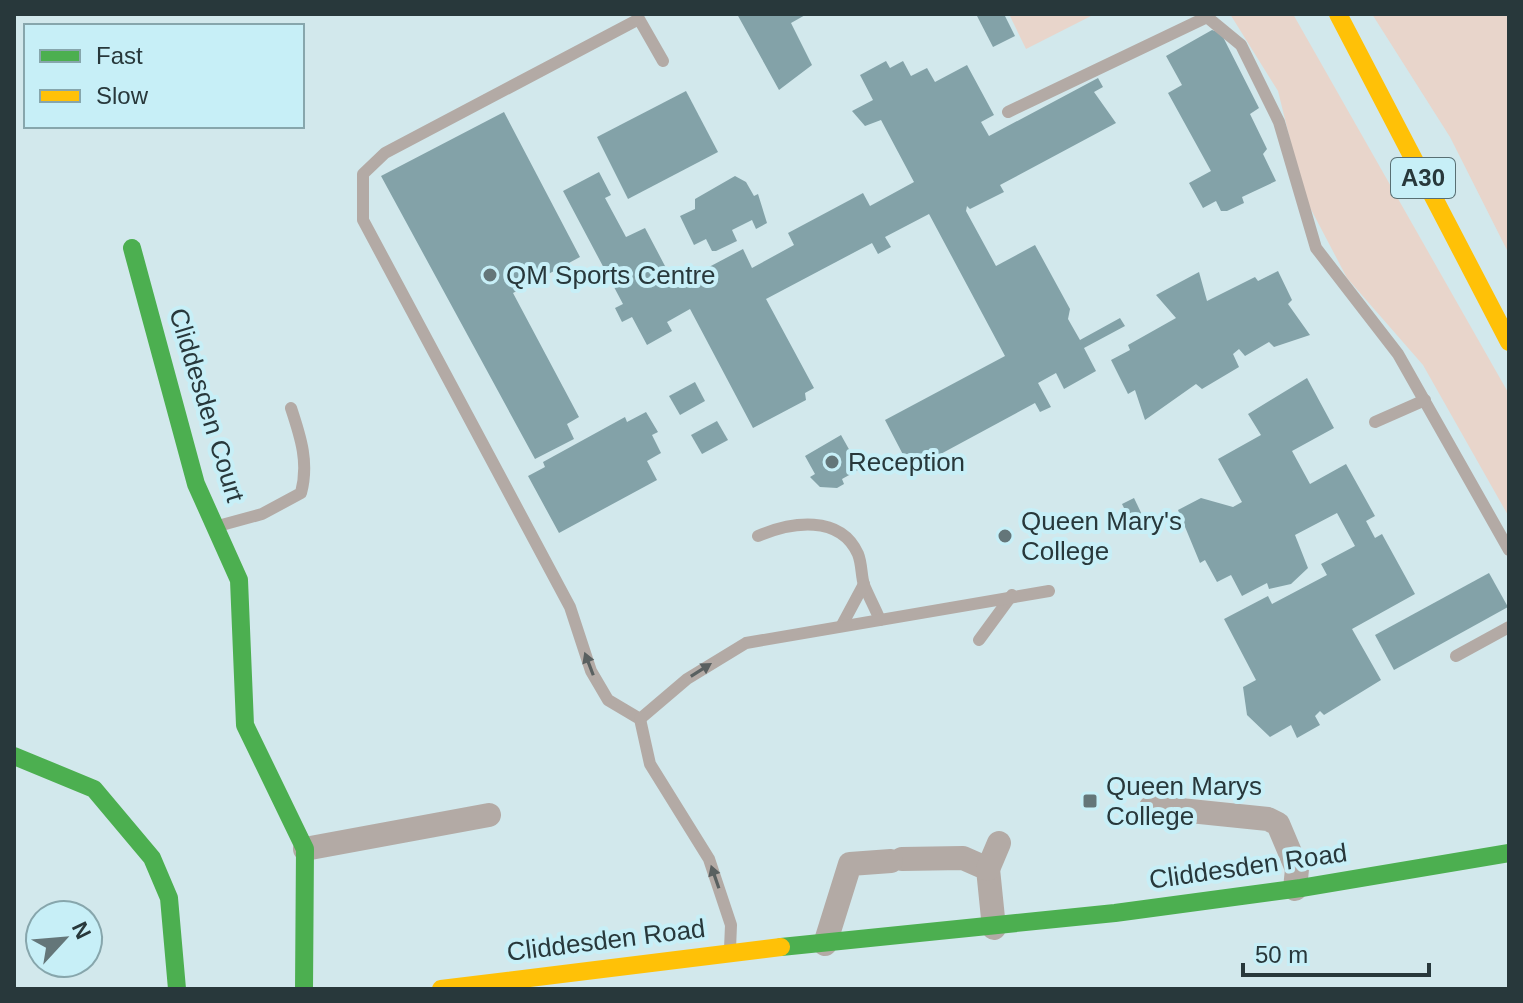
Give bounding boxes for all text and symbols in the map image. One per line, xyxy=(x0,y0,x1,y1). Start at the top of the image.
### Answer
legend xyxy=(24,24,304,128)
text: Fast xyxy=(96,42,143,69)
text: Slow xyxy=(96,82,149,109)
road number: A30 xyxy=(1391,158,1455,198)
place label: QM Sports Centre xyxy=(506,260,716,290)
marker: QM Sports Centre xyxy=(481,266,499,284)
street label: Cliddesden Court xyxy=(163,305,251,506)
place label: Reception xyxy=(848,447,965,477)
marker: Reception xyxy=(823,453,841,471)
place label: Queen Mary's College xyxy=(1021,506,1182,566)
marker: Queen Mary's College xyxy=(996,527,1014,545)
one-way arrow xyxy=(583,652,595,676)
one-way arrow xyxy=(691,663,712,678)
place label: Queen Marys College xyxy=(1106,771,1262,831)
marker: Queen Marys College xyxy=(1081,792,1099,810)
street label: Cliddesden Road xyxy=(1147,837,1349,895)
one-way arrow xyxy=(708,865,721,889)
north arrow xyxy=(24,899,104,979)
street label: Cliddesden Road xyxy=(505,913,707,967)
text: N xyxy=(67,918,96,943)
scale bar xyxy=(1243,927,1429,977)
text: 50 m xyxy=(1255,941,1308,968)

